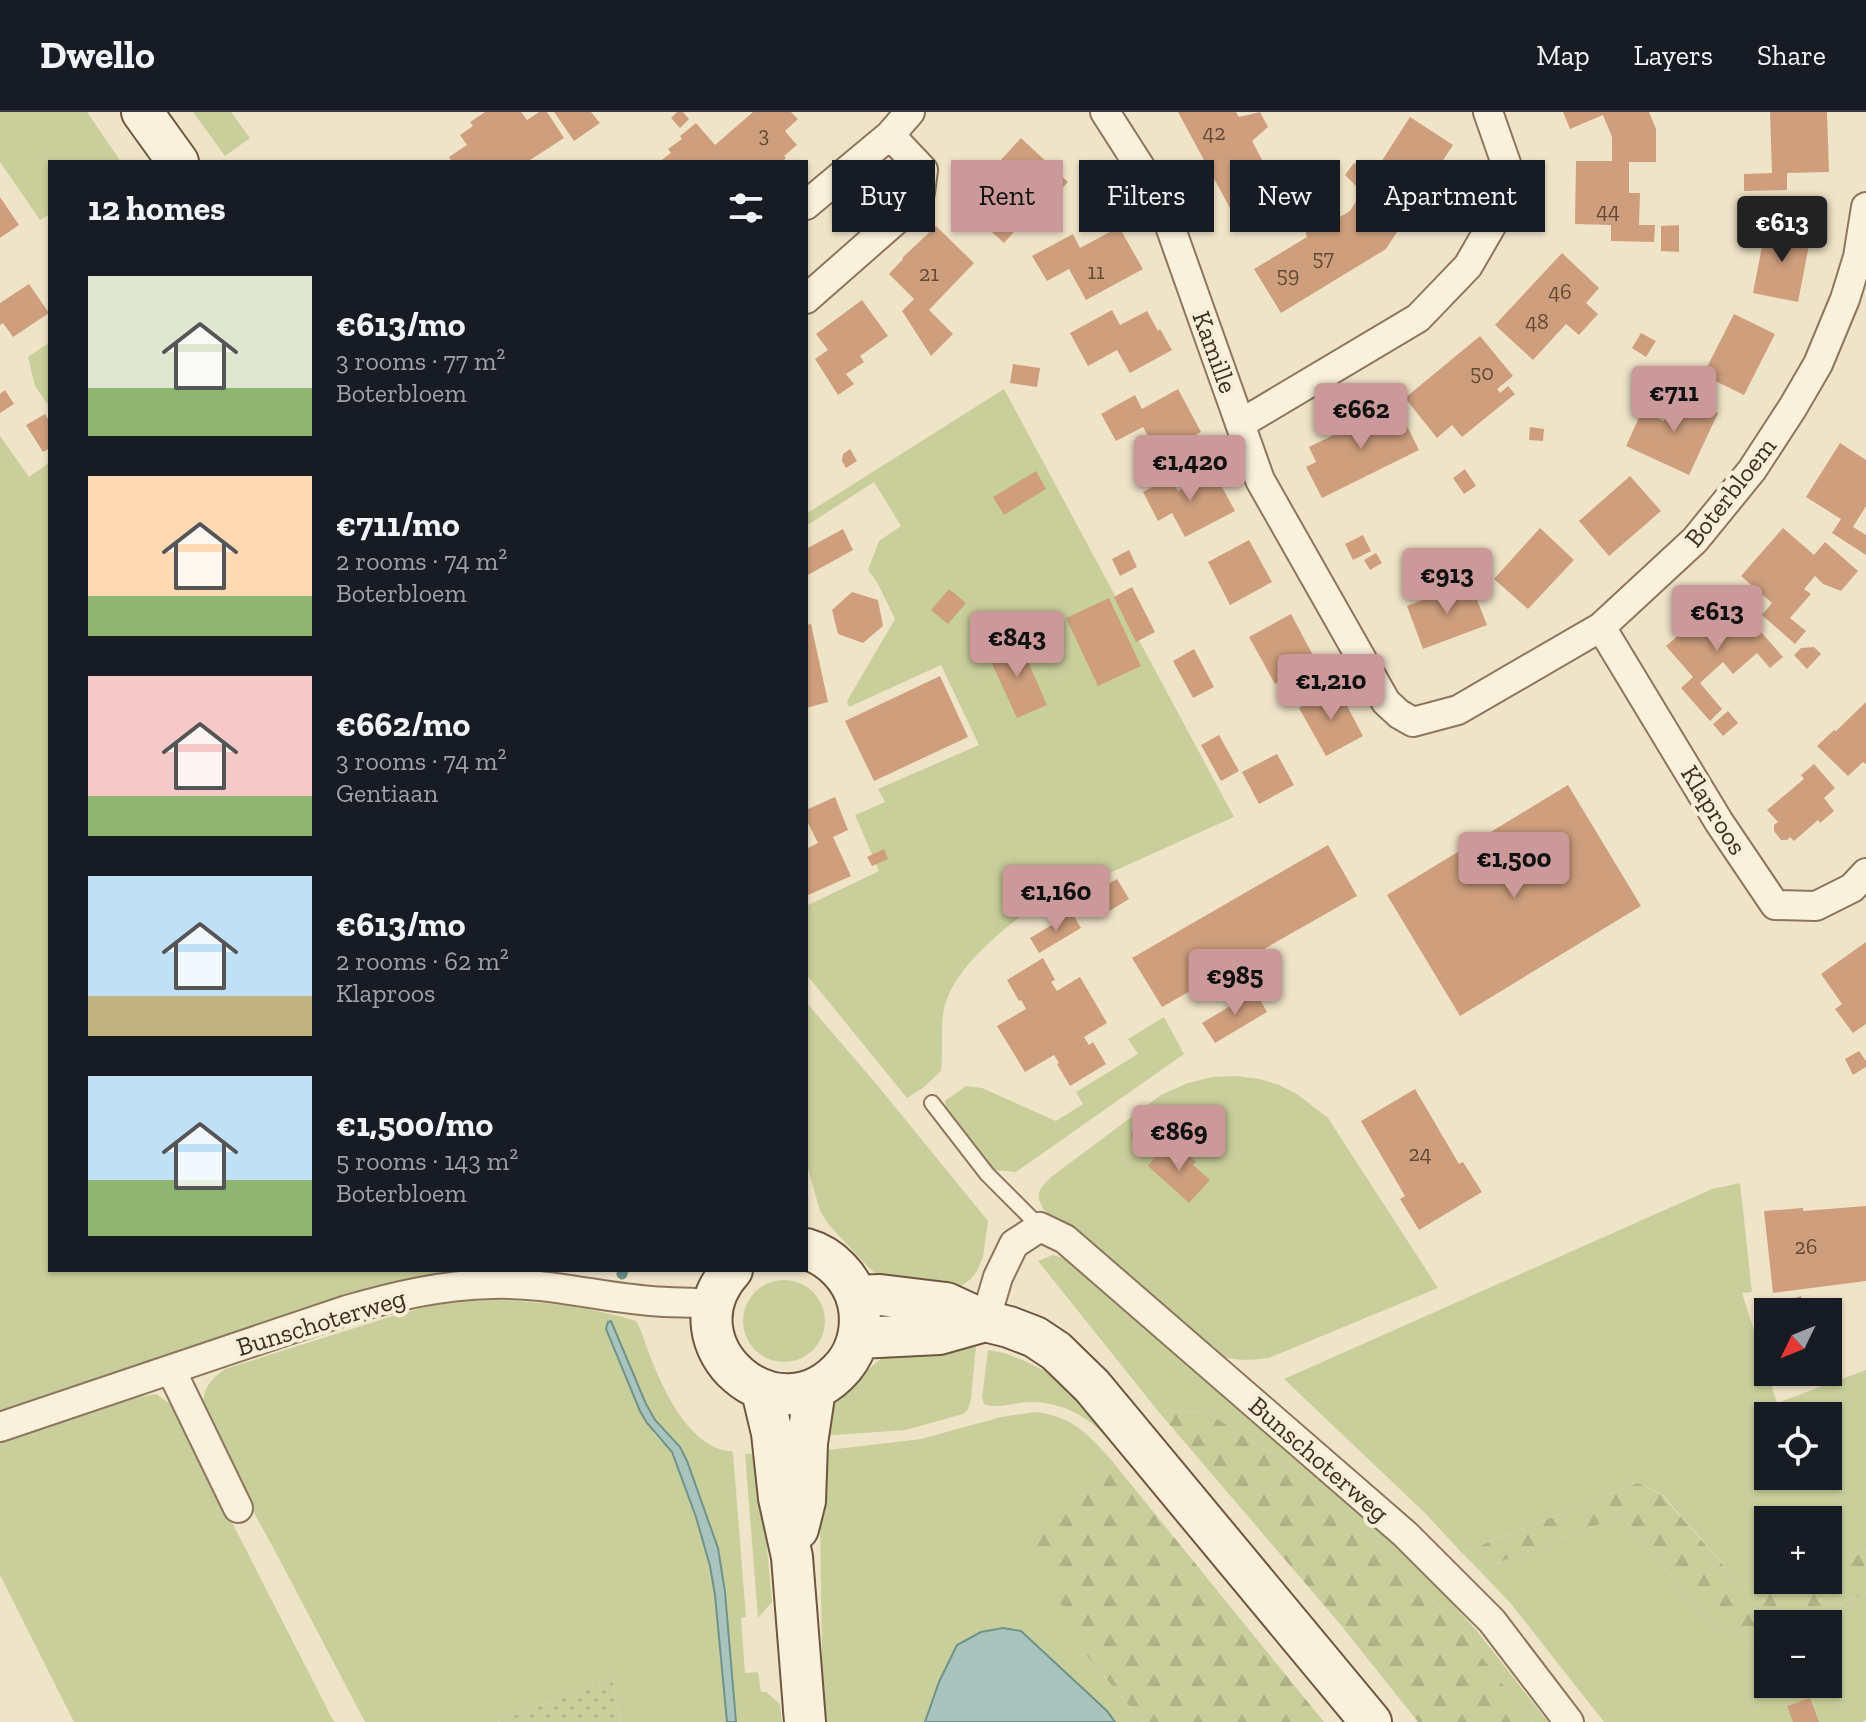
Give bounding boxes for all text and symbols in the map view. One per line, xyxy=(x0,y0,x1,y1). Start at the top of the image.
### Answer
text: Dwello xyxy=(40,32,155,78)
text: Map xyxy=(1536,39,1590,72)
text: Layers xyxy=(1634,39,1713,72)
text: Share xyxy=(1757,39,1826,72)
house number: 42 xyxy=(1202,119,1226,146)
house number: 3 xyxy=(759,121,769,148)
chip: Buy xyxy=(832,160,935,232)
chip: Rent xyxy=(951,160,1063,232)
chip: Filters xyxy=(1079,160,1214,232)
chip: New xyxy=(1230,160,1340,232)
chip: Apartment xyxy=(1356,160,1545,232)
icon: filters xyxy=(724,186,768,230)
text: 12 homes xyxy=(88,188,226,229)
pin: €613 xyxy=(1735,196,1829,264)
house number: 44 xyxy=(1596,197,1620,224)
text: €613 xyxy=(1755,206,1809,238)
house number: 57 xyxy=(1312,244,1334,271)
house number: 11 xyxy=(1088,258,1105,285)
house number: 21 xyxy=(919,260,939,287)
house number: 59 xyxy=(1277,261,1299,288)
house number: 46 xyxy=(1548,278,1572,305)
text: €613/mo xyxy=(336,304,466,345)
street label: Kamille xyxy=(1185,307,1245,397)
icon: home xyxy=(152,308,248,404)
house number: 48 xyxy=(1525,308,1549,335)
text: 3 rooms · 77 m² xyxy=(336,345,505,377)
house number: 50 xyxy=(1470,359,1494,386)
pin: €711 xyxy=(1627,366,1721,434)
text: €711 xyxy=(1649,376,1699,408)
text: Boterbloem xyxy=(336,377,467,409)
pin: €662 xyxy=(1314,383,1408,451)
text: €662 xyxy=(1332,393,1390,425)
street label: Boterbloem xyxy=(1677,430,1783,553)
pin: €1,420 xyxy=(1125,435,1255,503)
text: €1,420 xyxy=(1152,445,1228,477)
text: €711/mo xyxy=(336,504,460,545)
icon: home xyxy=(152,508,248,604)
text: 2 rooms · 74 m² xyxy=(336,545,507,577)
pin: €913 xyxy=(1400,548,1494,616)
text: €913 xyxy=(1420,558,1474,590)
text: Boterbloem xyxy=(336,577,467,609)
pin: €613 xyxy=(1670,585,1764,653)
text: €613 xyxy=(1690,595,1744,627)
pin: €843 xyxy=(970,611,1064,679)
text: €843 xyxy=(988,621,1046,653)
pin: €1,210 xyxy=(1266,654,1396,722)
text: €1,210 xyxy=(1295,664,1367,696)
text: €662/mo xyxy=(336,704,470,745)
icon: home xyxy=(152,708,248,804)
text: 3 rooms · 74 m² xyxy=(336,745,507,777)
street label: Klaproos xyxy=(1674,759,1754,861)
text: Gentiaan xyxy=(336,777,438,809)
pin: €1,500 xyxy=(1449,832,1579,900)
text: €1,500 xyxy=(1476,842,1552,874)
pin: €1,160 xyxy=(991,865,1121,933)
text: €1,160 xyxy=(1020,875,1092,907)
text: €613/mo xyxy=(336,904,466,945)
icon: home xyxy=(152,908,248,1004)
text: 2 rooms · 62 m² xyxy=(336,945,509,977)
pin: €985 xyxy=(1188,949,1282,1017)
text: €985 xyxy=(1207,959,1263,991)
text: Klaproos xyxy=(336,977,435,1009)
text: €1,500/mo xyxy=(336,1104,493,1145)
pin: €869 xyxy=(1132,1105,1226,1173)
icon: home xyxy=(152,1108,248,1204)
text: €869 xyxy=(1150,1115,1208,1147)
house number: 24 xyxy=(1408,1140,1432,1167)
text: 5 rooms · 143 m² xyxy=(336,1145,518,1177)
text: Boterbloem xyxy=(336,1177,467,1209)
house number: 26 xyxy=(1794,1233,1818,1260)
street label: Bunschoterweg xyxy=(232,1281,410,1363)
north arrow xyxy=(1754,1298,1842,1386)
map controls xyxy=(1754,1298,1842,1698)
street label: Bunschoterweg xyxy=(1242,1389,1396,1529)
button: locate xyxy=(1754,1402,1842,1490)
button: + xyxy=(1754,1506,1842,1594)
button: − xyxy=(1754,1610,1842,1698)

